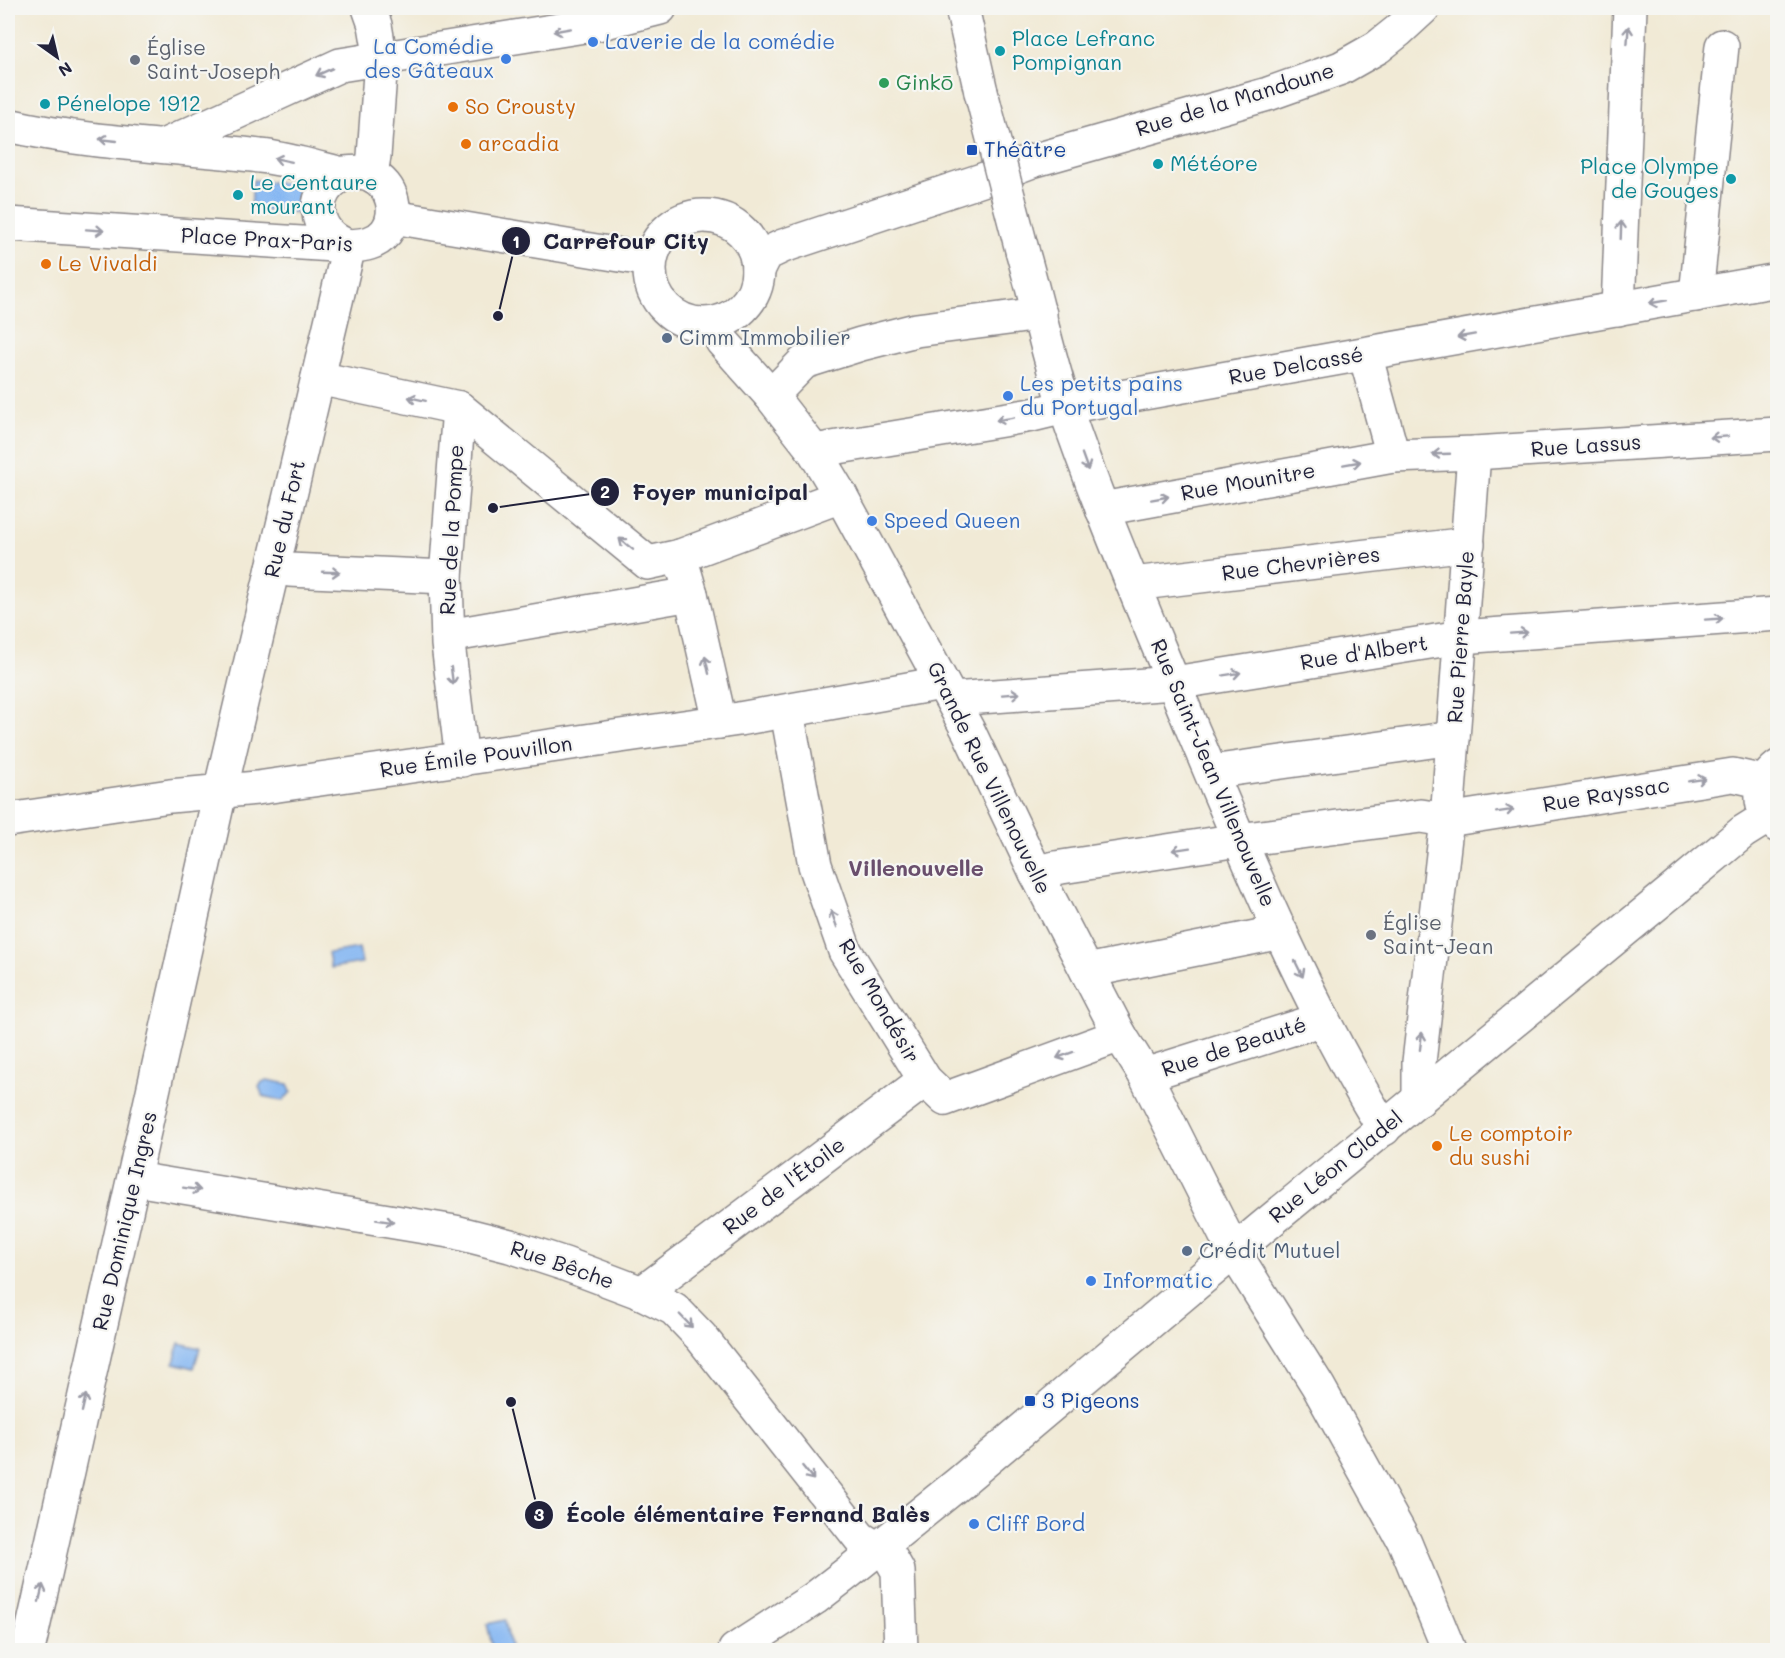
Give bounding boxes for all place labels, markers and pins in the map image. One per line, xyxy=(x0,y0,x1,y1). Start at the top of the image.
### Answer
place label: Place Lefranc Pompignan xyxy=(1012,24,1155,75)
place label: Laverie de la comédie xyxy=(605,27,835,54)
place label: La Comédie des Gâteaux xyxy=(365,32,494,83)
place label: Église Saint-Joseph xyxy=(147,33,280,84)
marker: Laverie de la comédie xyxy=(586,35,600,49)
marker: Place Lefranc Pompignan xyxy=(993,44,1007,58)
marker: La Comédie des Gâteaux xyxy=(499,52,513,66)
marker: Église Saint-Joseph xyxy=(128,53,142,67)
place label: Ginkō xyxy=(896,68,953,95)
marker: Ginkō xyxy=(877,76,891,90)
place label: Pénelope 1912 xyxy=(57,89,201,116)
place label: So Crousty xyxy=(465,92,576,119)
marker: Pénelope 1912 xyxy=(38,97,52,111)
marker: So Crousty xyxy=(446,100,460,114)
place label: arcadia xyxy=(478,129,560,156)
place label: Théâtre xyxy=(984,135,1066,162)
marker: arcadia xyxy=(459,137,473,151)
marker: Théâtre xyxy=(965,143,979,157)
place label: Météore xyxy=(1170,149,1258,176)
place label: Place Olympe de Gouges xyxy=(1580,152,1719,203)
marker: Météore xyxy=(1151,157,1165,171)
place label: Le Centaure mourant xyxy=(250,168,378,219)
marker: Place Olympe de Gouges xyxy=(1724,172,1738,186)
marker: Le Centaure mourant xyxy=(231,188,245,202)
callout: Carrefour City xyxy=(501,221,721,261)
place label: Le Vivaldi xyxy=(58,249,158,276)
marker: Le Vivaldi xyxy=(39,257,53,271)
place label: Cimm Immobilier xyxy=(679,323,851,350)
marker: Cimm Immobilier xyxy=(660,331,674,345)
place label: Les petits pains du Portugal xyxy=(1020,369,1183,420)
marker: Les petits pains du Portugal xyxy=(1001,389,1015,403)
callout: Foyer municipal xyxy=(590,472,820,512)
place label: Speed Queen xyxy=(884,506,1020,533)
marker: Speed Queen xyxy=(865,514,879,528)
place label: Église Saint-Jean xyxy=(1383,908,1493,959)
marker: Église Saint-Jean xyxy=(1364,928,1378,942)
place label: Le comptoir du sushi xyxy=(1449,1119,1573,1170)
marker: Le comptoir du sushi xyxy=(1430,1139,1444,1153)
place label: Crédit Mutuel xyxy=(1199,1236,1340,1263)
marker: Crédit Mutuel xyxy=(1180,1244,1194,1258)
place label: Informatic xyxy=(1103,1266,1213,1293)
marker: Informatic xyxy=(1084,1274,1098,1288)
place label: 3 Pigeons xyxy=(1042,1386,1140,1413)
marker: 3 Pigeons xyxy=(1023,1394,1037,1408)
callout: École élémentaire Fernand Balès xyxy=(524,1495,942,1535)
place label: Cliff Bord xyxy=(986,1509,1085,1536)
marker: Cliff Bord xyxy=(967,1517,981,1531)

